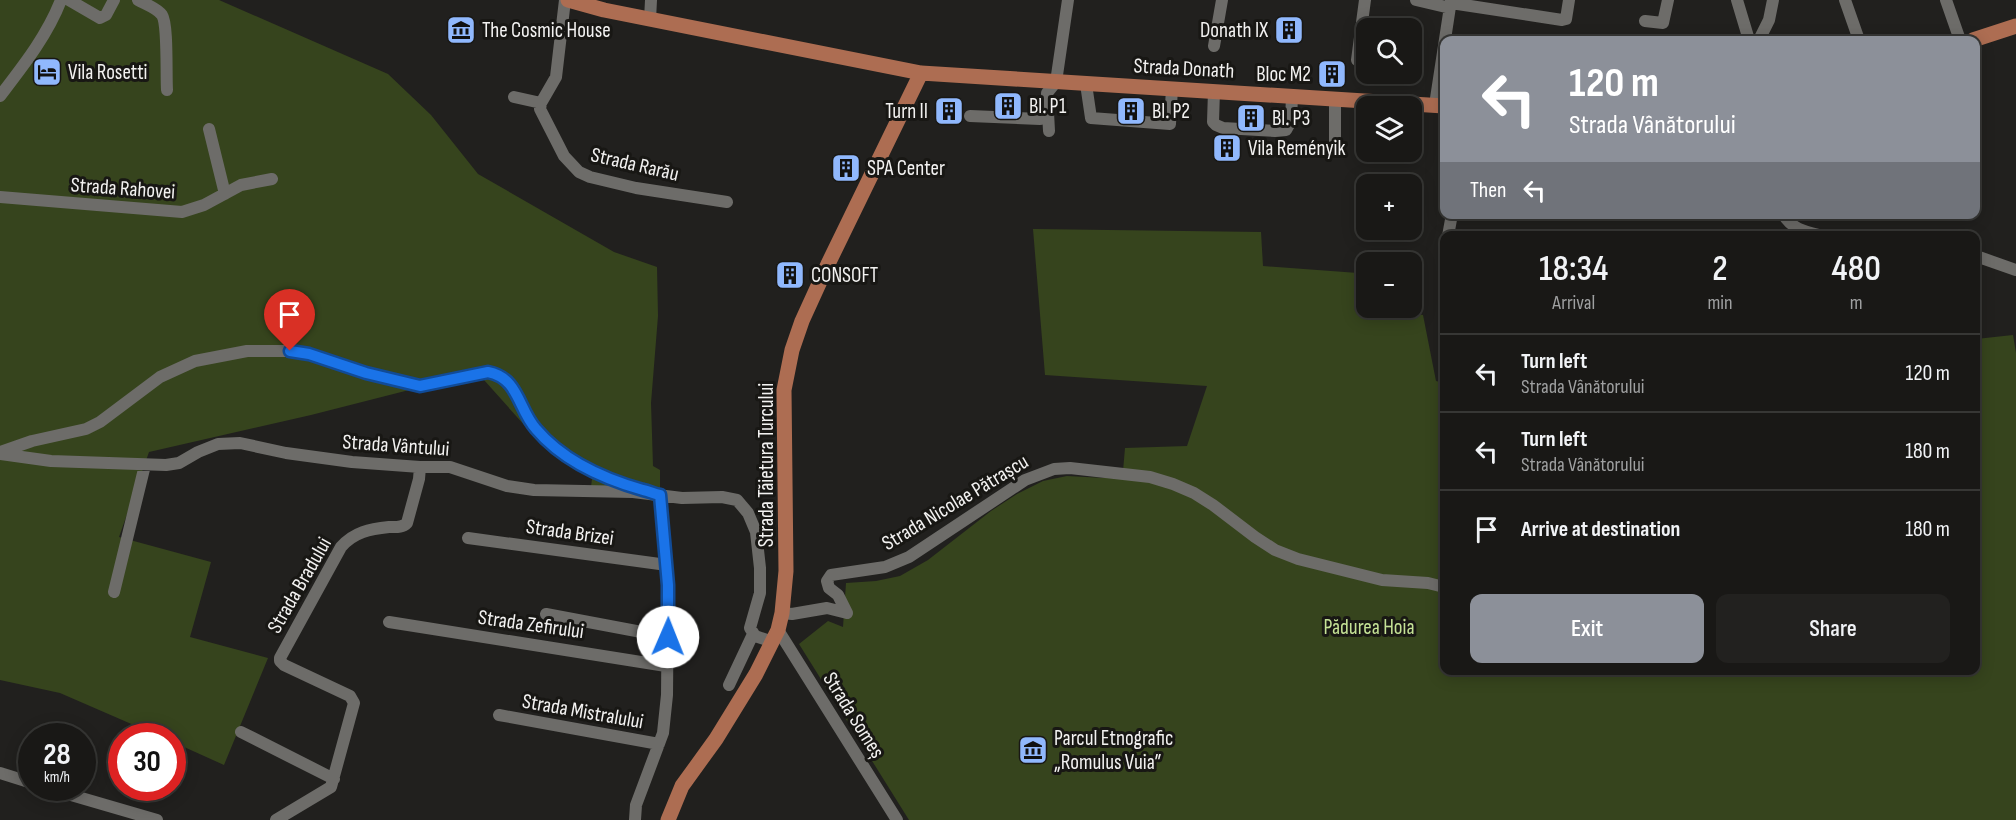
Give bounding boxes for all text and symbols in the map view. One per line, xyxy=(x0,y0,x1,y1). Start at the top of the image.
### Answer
museum icon: The Cosmic House xyxy=(445,14,477,46)
building icon: Donath IX xyxy=(1273,14,1305,46)
place label: The Cosmic House xyxy=(482,18,611,43)
place label: Donath IX xyxy=(1200,18,1268,43)
map controls xyxy=(1356,18,1422,318)
button: search xyxy=(1356,18,1422,84)
street label: Strada Donath xyxy=(1133,53,1235,84)
hotel icon: Vila Rosetti xyxy=(31,56,63,88)
building icon: Bloc M2 xyxy=(1316,58,1348,90)
text: 120 m xyxy=(1569,58,1659,109)
place label: Vila Rosetti xyxy=(68,60,147,85)
icon: left xyxy=(1470,60,1548,138)
place label: Bloc M2 xyxy=(1256,62,1311,87)
building icon: Bl. P1 xyxy=(992,90,1024,122)
place label: Bl. P1 xyxy=(1029,94,1067,119)
building icon: Turn II xyxy=(933,95,965,127)
building icon: Bl. P2 xyxy=(1115,95,1147,127)
button: layers xyxy=(1356,96,1422,162)
place label: Turn II xyxy=(885,99,928,124)
place label: Bl. P2 xyxy=(1152,99,1190,124)
building icon: Bl. P3 xyxy=(1235,102,1267,134)
place label: Bl. P3 xyxy=(1272,106,1310,131)
text: Strada Vânătorului xyxy=(1569,109,1736,141)
building icon: Vila Reményik xyxy=(1211,132,1243,164)
place label: Vila Reményik xyxy=(1248,136,1345,161)
street label: Strada Rarău xyxy=(589,142,681,187)
building icon: SPA Center xyxy=(830,152,862,184)
place label: SPA Center xyxy=(867,156,945,181)
street label: Strada Rahovei xyxy=(70,172,176,205)
button: + xyxy=(1356,174,1422,240)
icon: left xyxy=(1518,174,1551,207)
text: Then xyxy=(1470,177,1506,204)
text: 18:34 xyxy=(1539,248,1608,291)
text: 2 xyxy=(1712,248,1728,291)
text: 480 xyxy=(1832,248,1881,291)
button: − xyxy=(1356,252,1422,318)
building icon: CONSOFT xyxy=(774,259,806,291)
place label: CONSOFT xyxy=(811,263,879,288)
pin xyxy=(264,289,315,351)
text: Arrival xyxy=(1552,291,1595,315)
text: min xyxy=(1707,291,1733,315)
text: m xyxy=(1850,291,1863,315)
icon: arrive xyxy=(273,298,306,331)
text: Turn left xyxy=(1521,348,1587,375)
icon: left xyxy=(1470,357,1503,390)
text: 120 m xyxy=(1906,360,1950,387)
text: Strada Vânătorului xyxy=(1521,375,1644,399)
street label: Strada Tăietura Turcului xyxy=(754,383,779,547)
text: Turn left xyxy=(1521,426,1587,453)
street label: Strada Vântului xyxy=(342,429,450,462)
icon: left xyxy=(1470,435,1503,468)
text: 180 m xyxy=(1905,438,1950,465)
street label: Strada Nicolae Pătrașcu xyxy=(878,449,1033,556)
text: Strada Vânătorului xyxy=(1521,453,1644,477)
icon: arrive xyxy=(1470,513,1503,546)
street label: Strada Brizei xyxy=(525,514,615,551)
text: Arrive at destination xyxy=(1521,516,1680,543)
text: 180 m xyxy=(1905,516,1950,543)
street label: Strada Bradului xyxy=(262,533,337,638)
button: Exit xyxy=(1470,594,1704,663)
button: Share xyxy=(1716,594,1950,663)
street label: Strada Zefirului xyxy=(476,605,585,644)
position arrow xyxy=(636,605,700,669)
park label: Pădurea Hoia xyxy=(1323,615,1415,640)
street label: Strada Someș xyxy=(817,668,890,763)
street label: Strada Mistralului xyxy=(520,689,646,734)
speed limit sign: 30 xyxy=(108,723,186,801)
place label: Parcul Etnografic „Romulus Vuia” xyxy=(1054,726,1173,775)
museum icon: Parcul Etnografic „Romulus Vuia” xyxy=(1017,734,1049,766)
text: 28 xyxy=(43,737,71,773)
text: km/h xyxy=(44,768,70,787)

